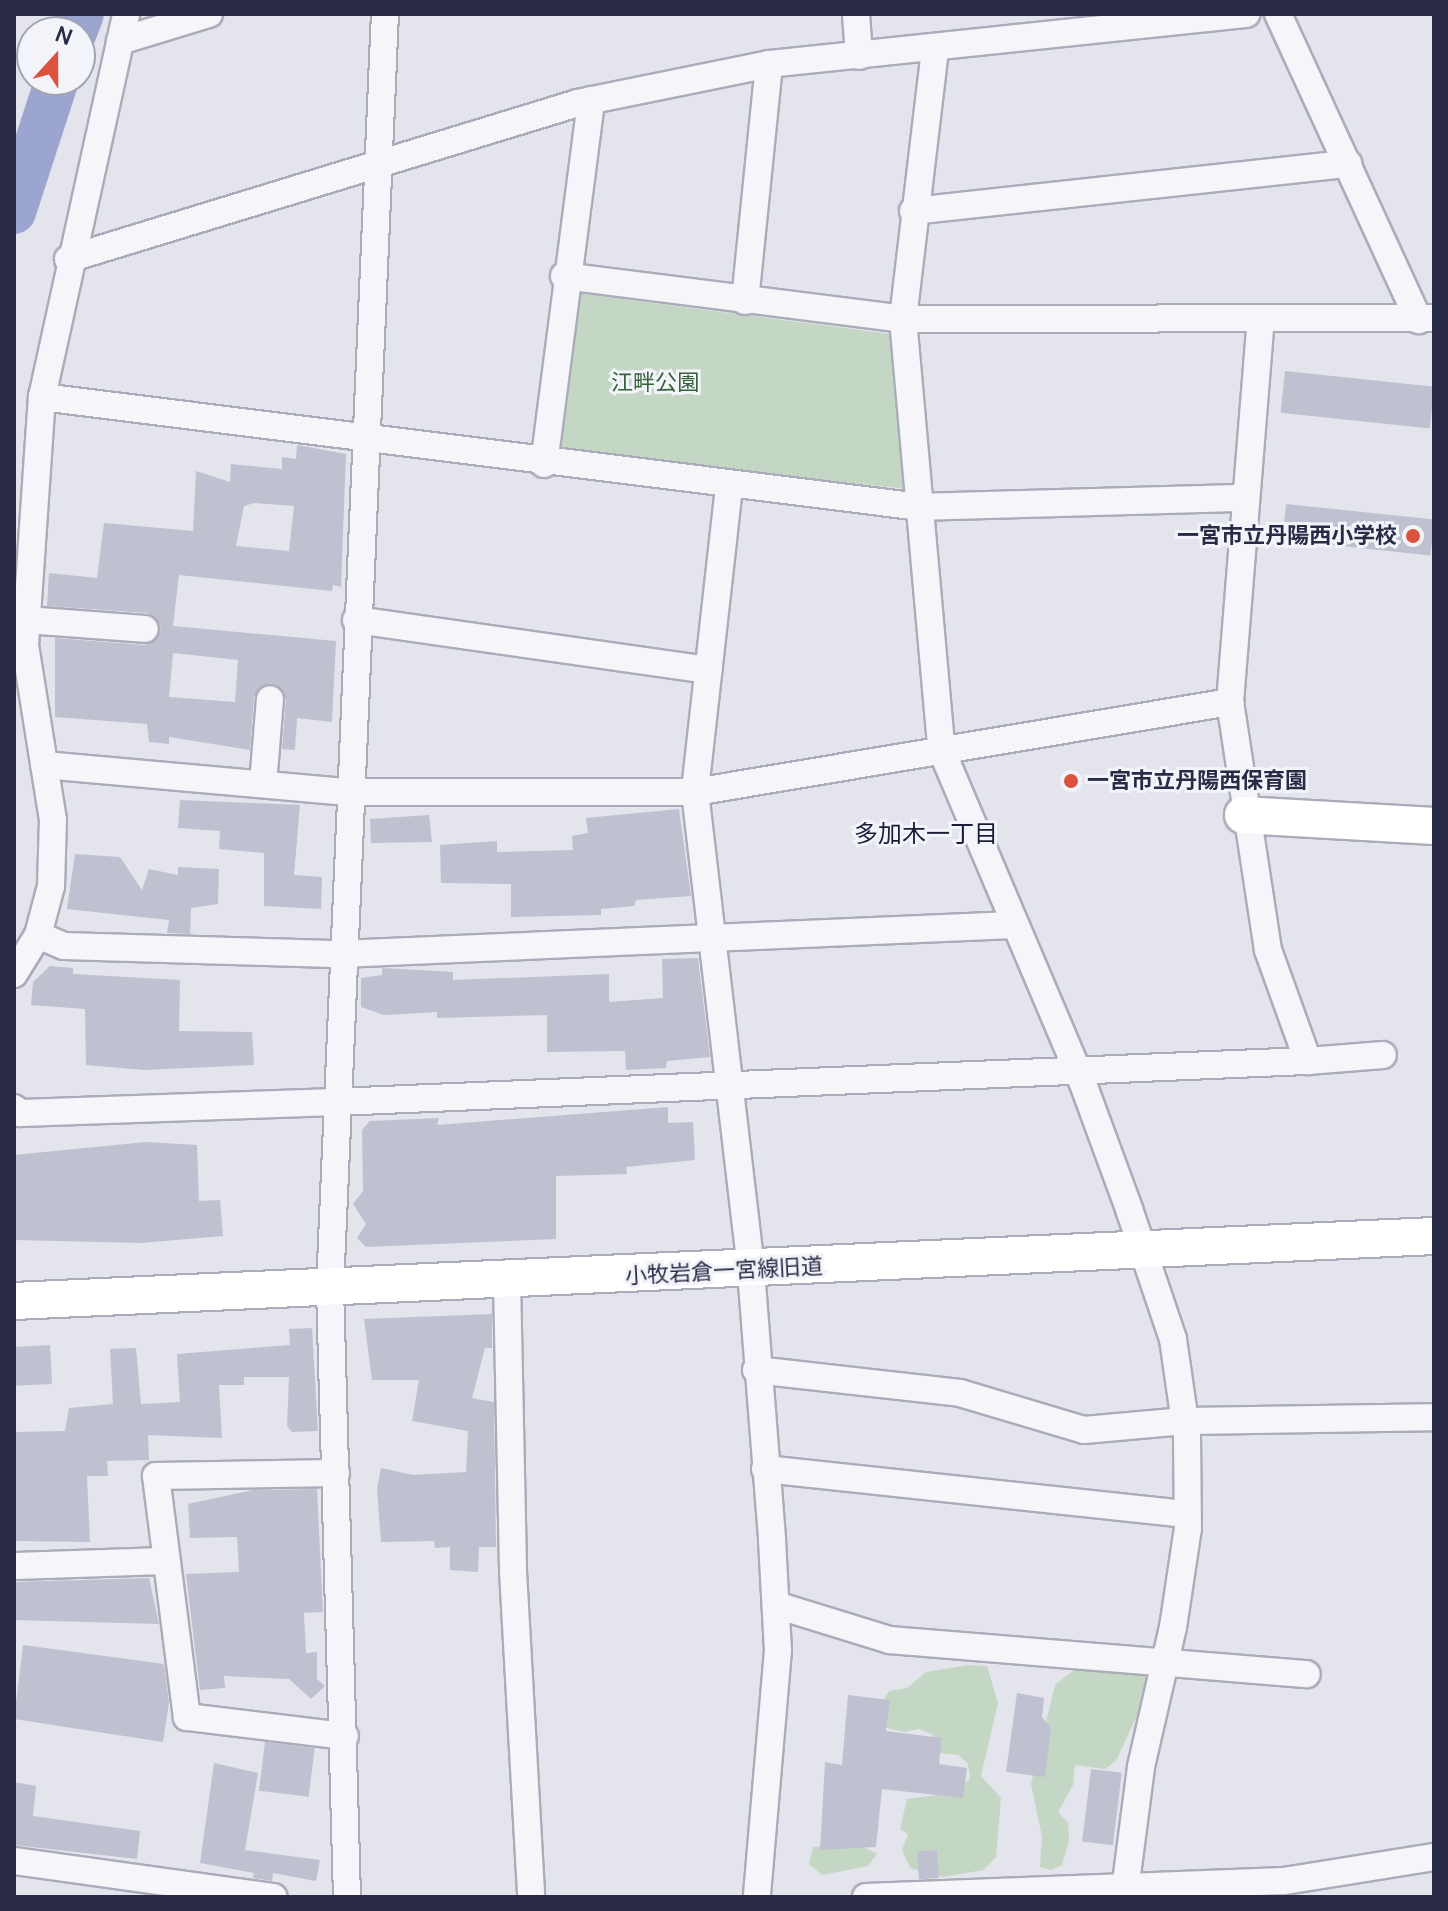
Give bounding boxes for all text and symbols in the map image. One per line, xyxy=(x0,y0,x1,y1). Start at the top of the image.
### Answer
north arrow xyxy=(16,16,96,96)
text: N xyxy=(51,19,77,52)
park label: 江畔公園 xyxy=(611,370,699,396)
place label: 一宮市立丹陽西小学校 xyxy=(1177,523,1397,549)
marker: 一宮市立丹陽西小学校 xyxy=(1404,527,1422,545)
place label: 一宮市立丹陽西保育園 xyxy=(1087,768,1307,794)
marker: 一宮市立丹陽西保育園 xyxy=(1062,772,1080,790)
district label: 多加木一丁目 xyxy=(854,819,998,847)
street label: 小牧岩倉一宮線旧道 xyxy=(624,1253,824,1289)

